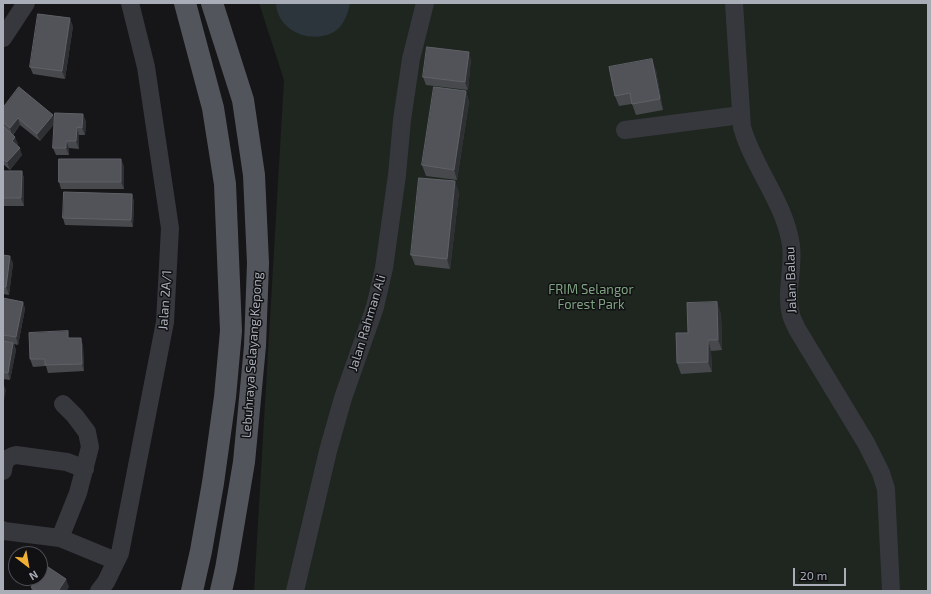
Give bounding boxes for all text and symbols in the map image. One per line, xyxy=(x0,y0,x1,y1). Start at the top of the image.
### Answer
street label: Jalan Balau xyxy=(782,246,800,314)
street label: Jalan 2A/1 xyxy=(155,269,175,331)
street label: Lebuhraya Selayang Kepong xyxy=(238,271,266,439)
street label: Jalan Rahman Ali xyxy=(345,273,389,373)
park label: FRIM Selangor Forest Park xyxy=(548,282,634,313)
north arrow xyxy=(8,546,48,586)
scale bar xyxy=(795,560,848,586)
text: N xyxy=(27,568,41,583)
text: 20 m xyxy=(800,568,827,582)

